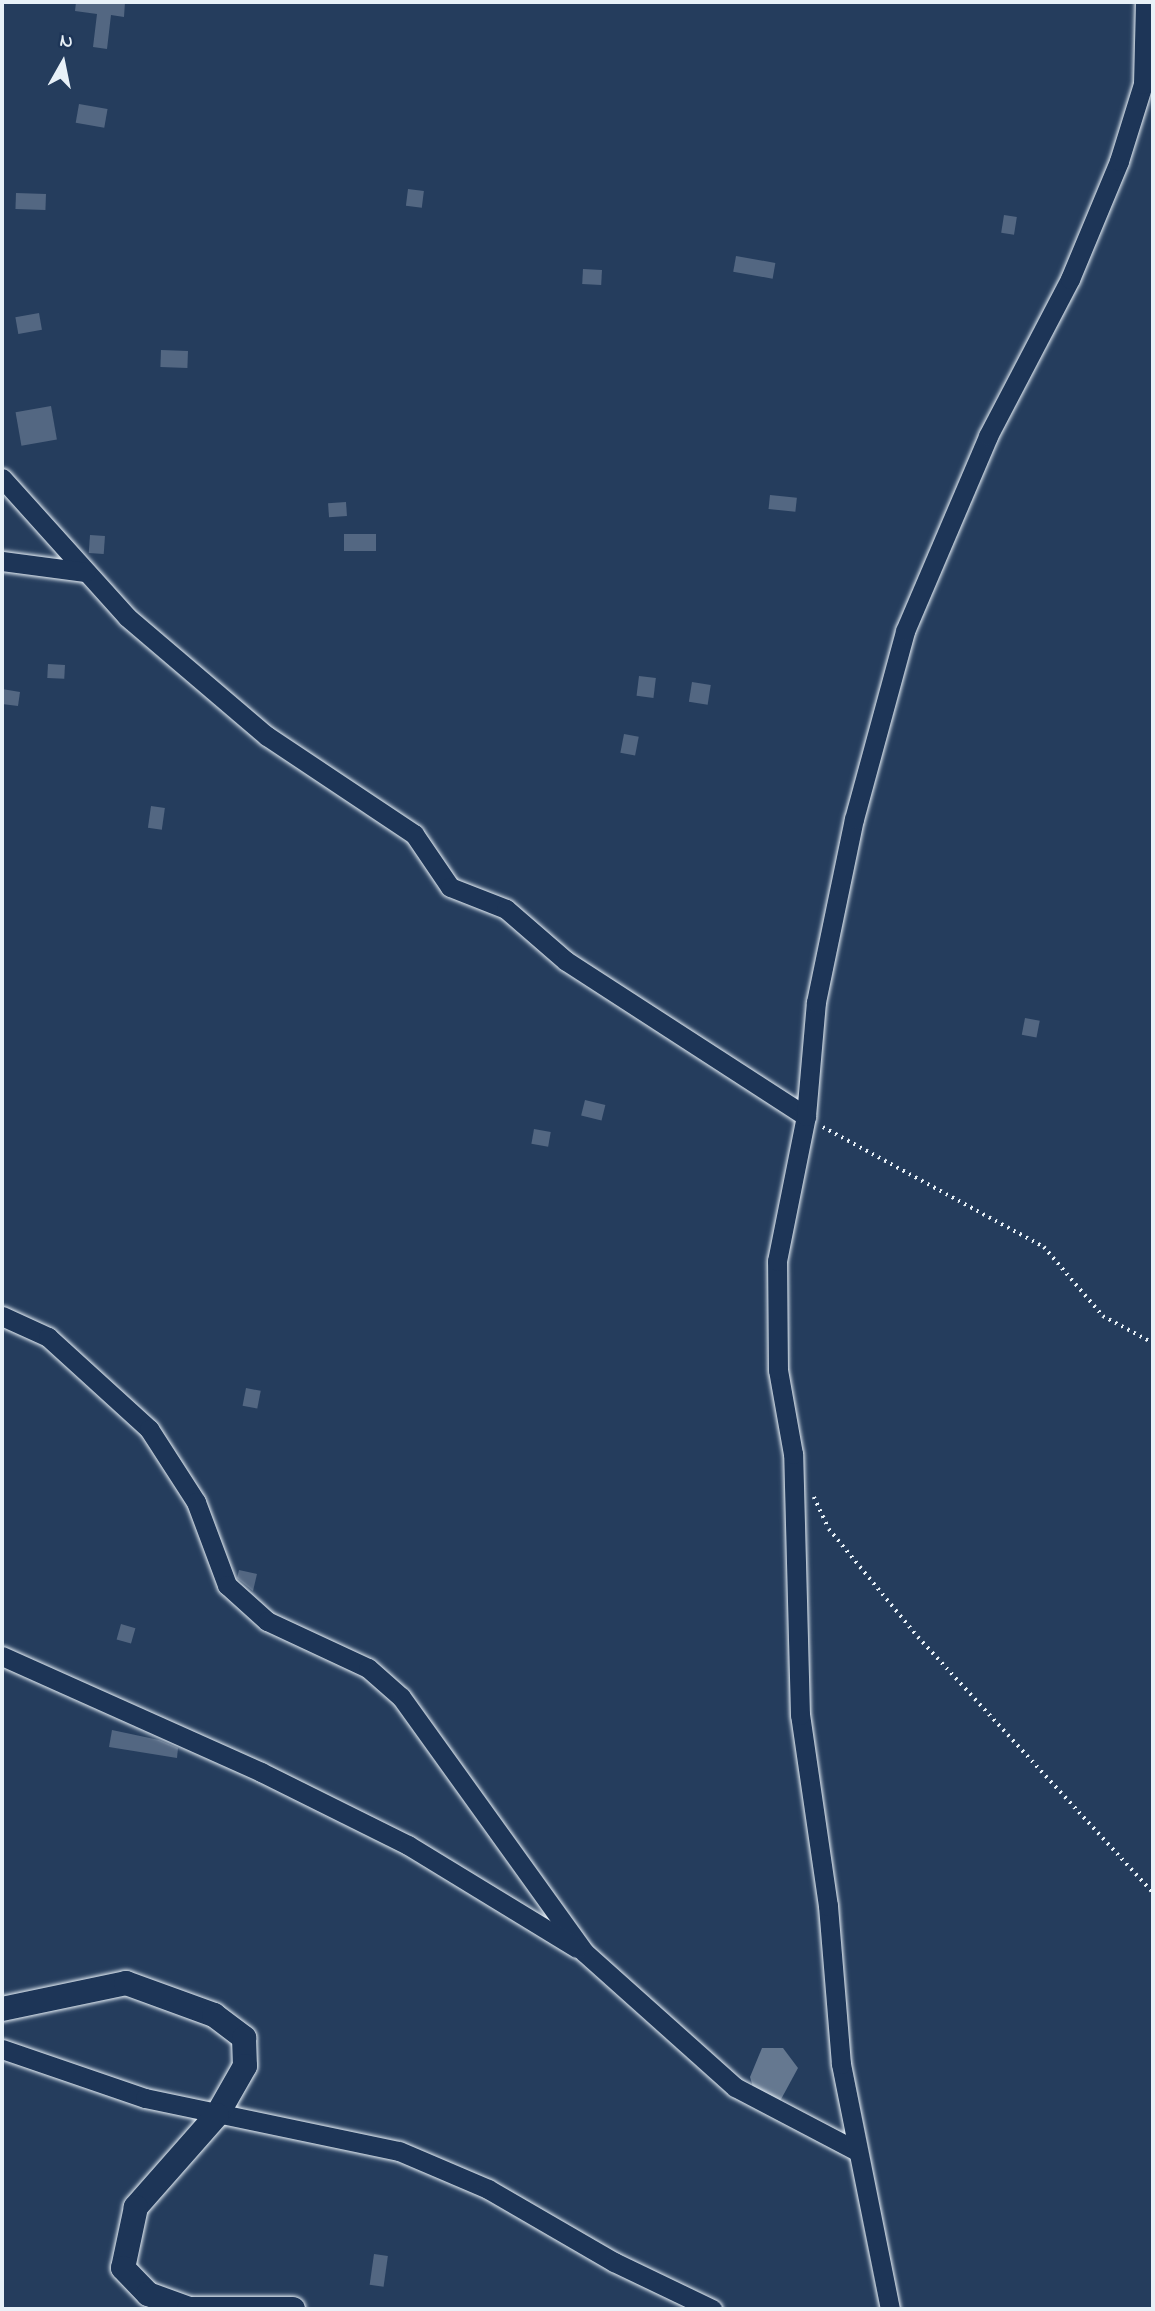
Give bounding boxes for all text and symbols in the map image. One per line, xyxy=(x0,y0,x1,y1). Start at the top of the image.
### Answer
text: N xyxy=(58,27,75,56)
north arrow xyxy=(28,28,98,98)

